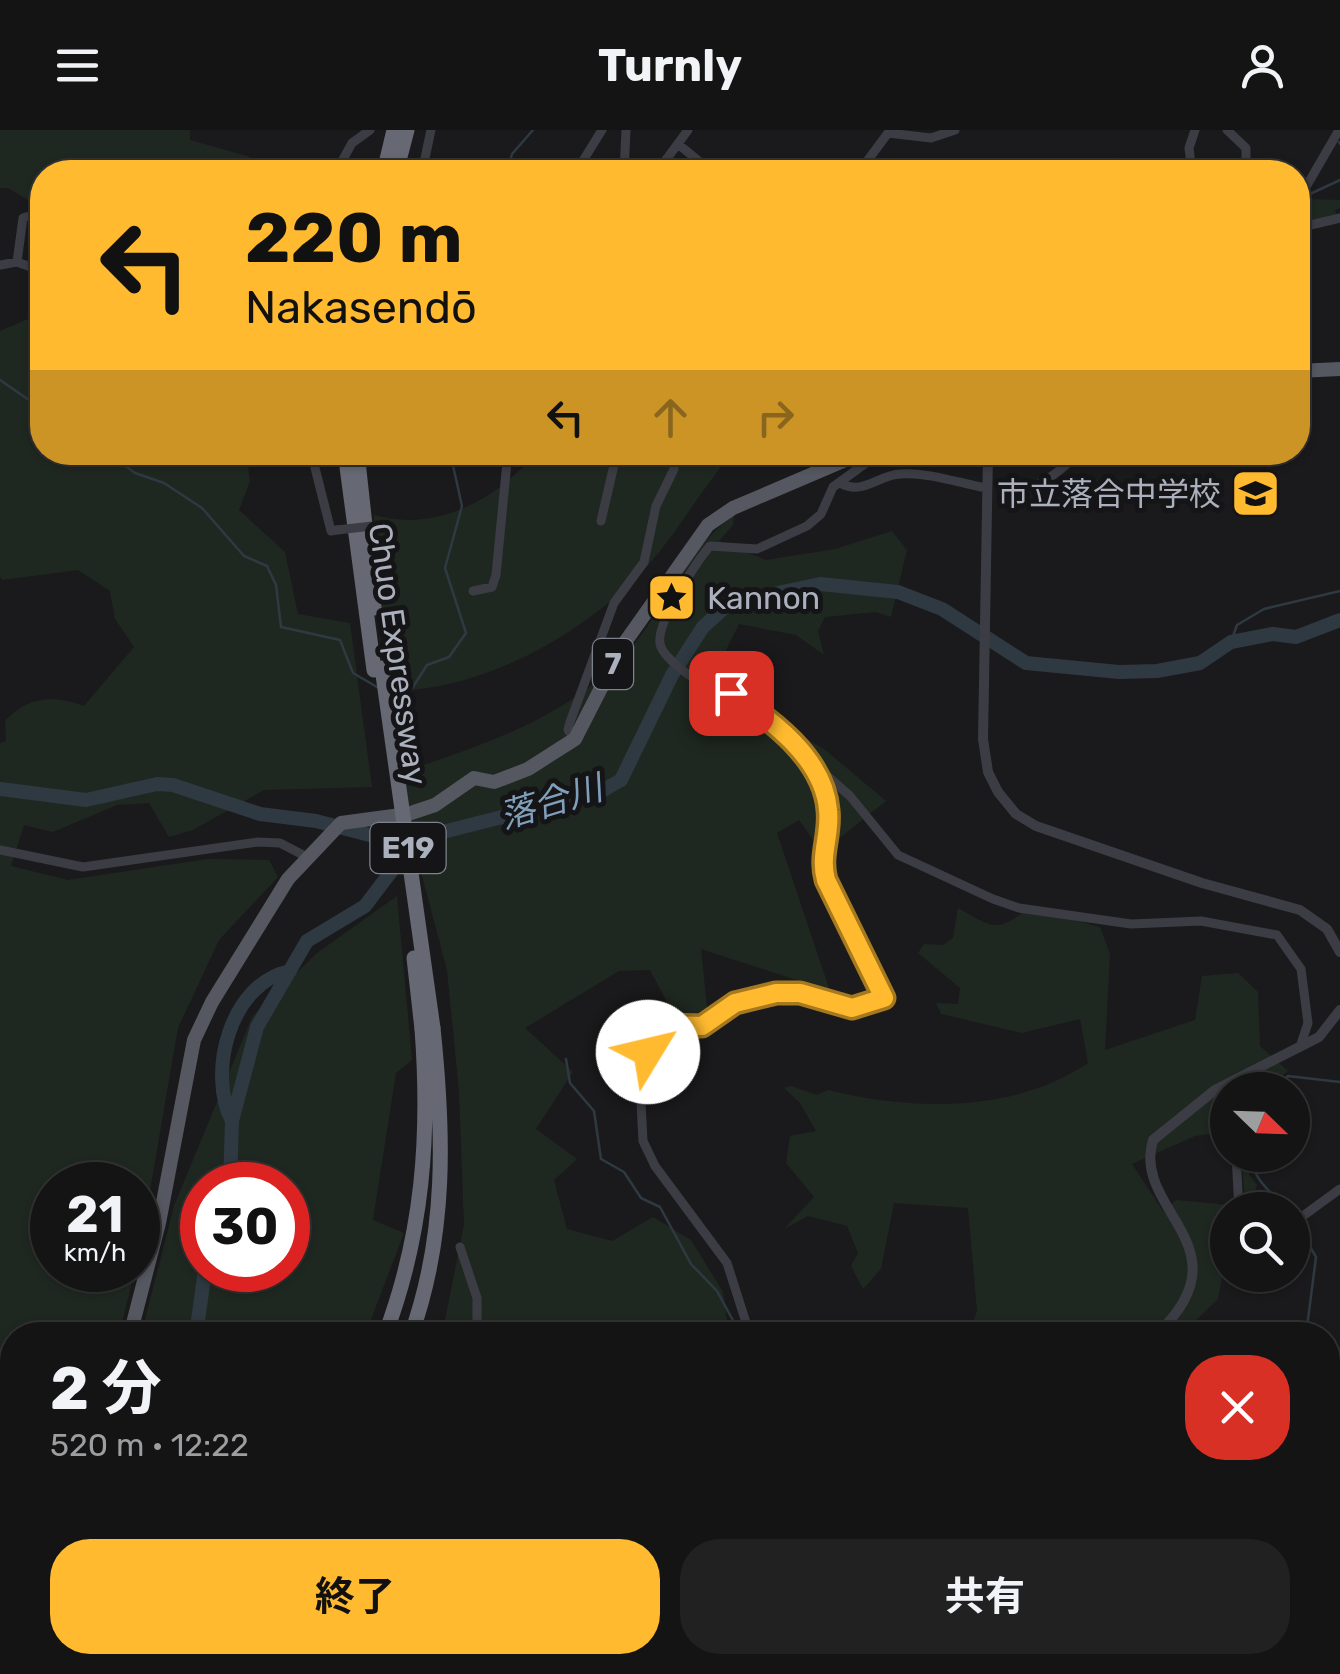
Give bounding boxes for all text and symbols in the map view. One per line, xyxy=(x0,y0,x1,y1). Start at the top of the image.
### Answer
icon: menu xyxy=(50,38,105,93)
icon: person xyxy=(1235,38,1290,93)
text: Turnly xyxy=(598,39,742,92)
text: 220 m xyxy=(245,197,463,280)
icon: left xyxy=(80,200,210,330)
text: Nakasendō xyxy=(245,281,477,334)
icon: left xyxy=(538,390,593,445)
icon: ahead xyxy=(643,390,698,445)
icon: right xyxy=(748,390,803,445)
school or university icon: 市立落合中学校 xyxy=(1230,468,1282,520)
place label: 市立落合中学校 xyxy=(997,475,1221,513)
street label: Chuo Expressway xyxy=(361,521,435,787)
place icon: Kannon xyxy=(646,572,698,624)
place label: Kannon xyxy=(707,579,820,617)
road number: 7 xyxy=(593,639,633,689)
pin xyxy=(689,651,774,736)
icon: arrive xyxy=(704,666,759,721)
water label: 落合川 xyxy=(495,765,611,837)
road number: E19 xyxy=(370,823,446,873)
position arrow xyxy=(596,1000,700,1104)
north arrow xyxy=(1210,1072,1310,1172)
map controls xyxy=(1210,1072,1310,1292)
speed limit sign: 30 xyxy=(180,1162,310,1292)
text: 21 xyxy=(66,1185,124,1245)
button: search xyxy=(1210,1192,1310,1292)
text: km/h xyxy=(64,1238,126,1267)
text: 2 分 xyxy=(50,1353,162,1424)
button: close xyxy=(1185,1355,1290,1460)
text: 520 m · 12:22 xyxy=(50,1426,249,1464)
button: 終了 xyxy=(50,1539,660,1654)
button: 共有 xyxy=(680,1539,1290,1654)

